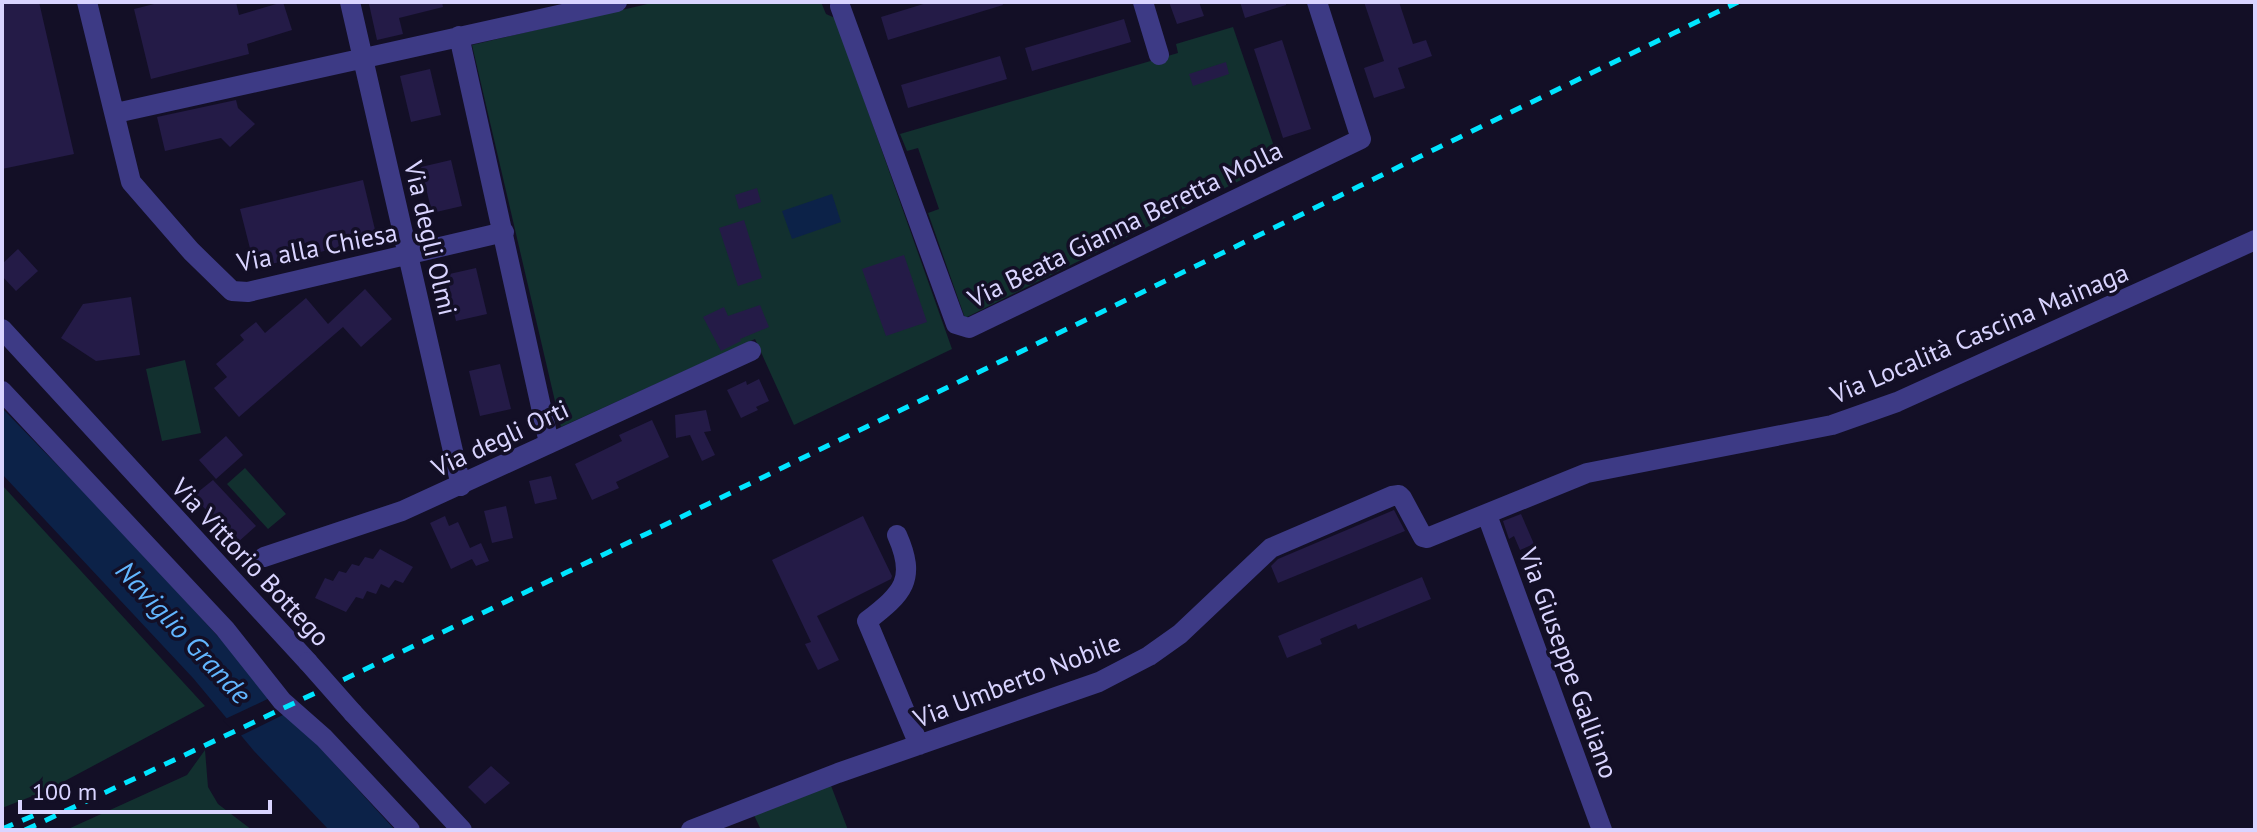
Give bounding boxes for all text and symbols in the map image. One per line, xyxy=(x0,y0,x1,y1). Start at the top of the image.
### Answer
street label: Via Beata Gianna Beretta Molla xyxy=(961,133,1288,315)
street label: Via degli Olmi xyxy=(397,157,465,318)
street label: Via alla Chiesa xyxy=(233,215,400,279)
street label: Via Località Cascina Mainaga xyxy=(1824,255,2133,411)
street label: Via degli Orti xyxy=(425,392,574,484)
street label: Via Vittorio Bottego xyxy=(164,470,337,653)
street label: Via Giuseppe Galliano xyxy=(1512,542,1626,783)
water label: Naviglio Grande xyxy=(108,553,260,711)
street label: Via Umberto Nobile xyxy=(908,625,1125,735)
scale bar xyxy=(20,764,270,814)
text: 100 m xyxy=(32,776,97,807)

